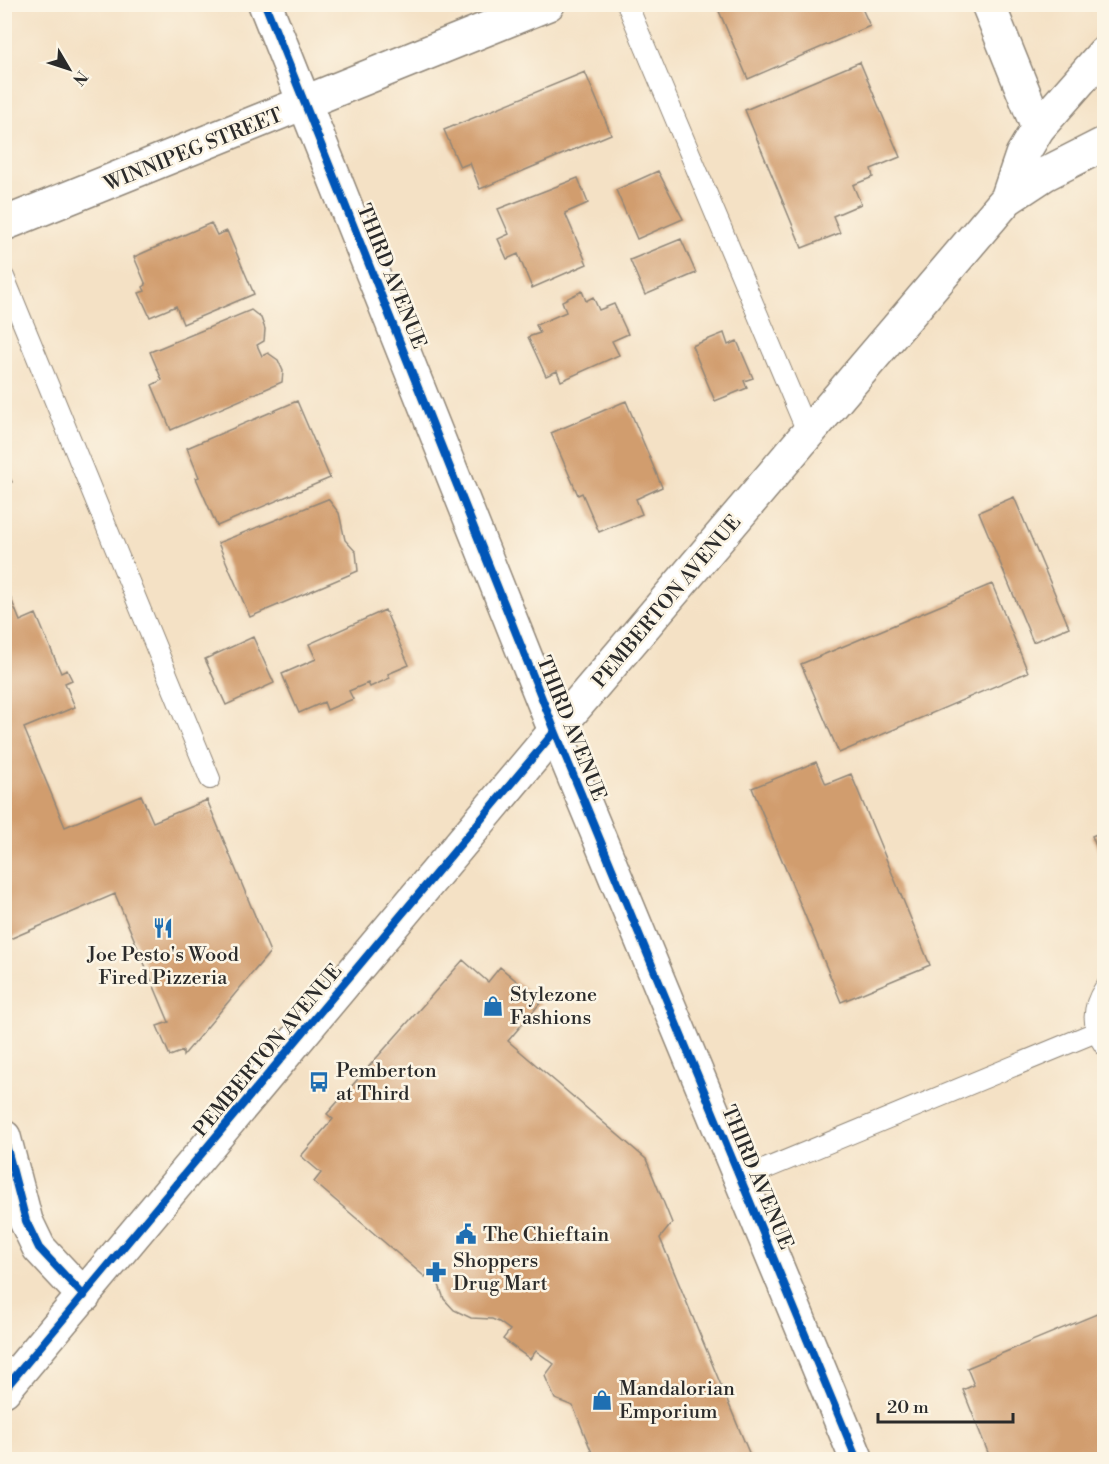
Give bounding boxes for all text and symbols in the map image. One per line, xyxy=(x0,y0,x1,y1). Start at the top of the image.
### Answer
north arrow xyxy=(39,39,99,99)
text: N xyxy=(68,67,92,89)
street label: WINNIPEG STREET xyxy=(100,103,286,198)
street label: THIRD AVENUE xyxy=(350,200,431,353)
street label: PEMBERTON AVENUE xyxy=(587,510,747,694)
street label: THIRD AVENUE xyxy=(530,652,611,805)
restaurant icon: Joe Pesto's Wood Fired Pizzeria xyxy=(151,916,175,940)
place label: Joe Pesto's Wood Fired Pizzeria xyxy=(86,943,239,991)
street label: PEMBERTON AVENUE xyxy=(188,959,348,1143)
place label: Stylezone Fashions xyxy=(510,983,597,1031)
shop icon: Stylezone Fashions xyxy=(481,994,505,1018)
place label: Pemberton at Third xyxy=(336,1059,437,1107)
bus stop icon: Pemberton at Third xyxy=(307,1070,331,1094)
street label: THIRD AVENUE xyxy=(715,1102,798,1253)
public building icon: The Chieftain xyxy=(454,1222,478,1246)
place label: The Chieftain xyxy=(483,1223,609,1248)
place label: Shoppers Drug Mart xyxy=(453,1249,548,1297)
pharmacy icon: Shoppers Drug Mart xyxy=(424,1260,448,1284)
place label: Mandalorian Emporium xyxy=(619,1377,735,1425)
scale bar xyxy=(878,1386,1013,1424)
shop icon: Mandalorian Emporium xyxy=(590,1388,614,1412)
text: 20 m xyxy=(887,1396,929,1419)

